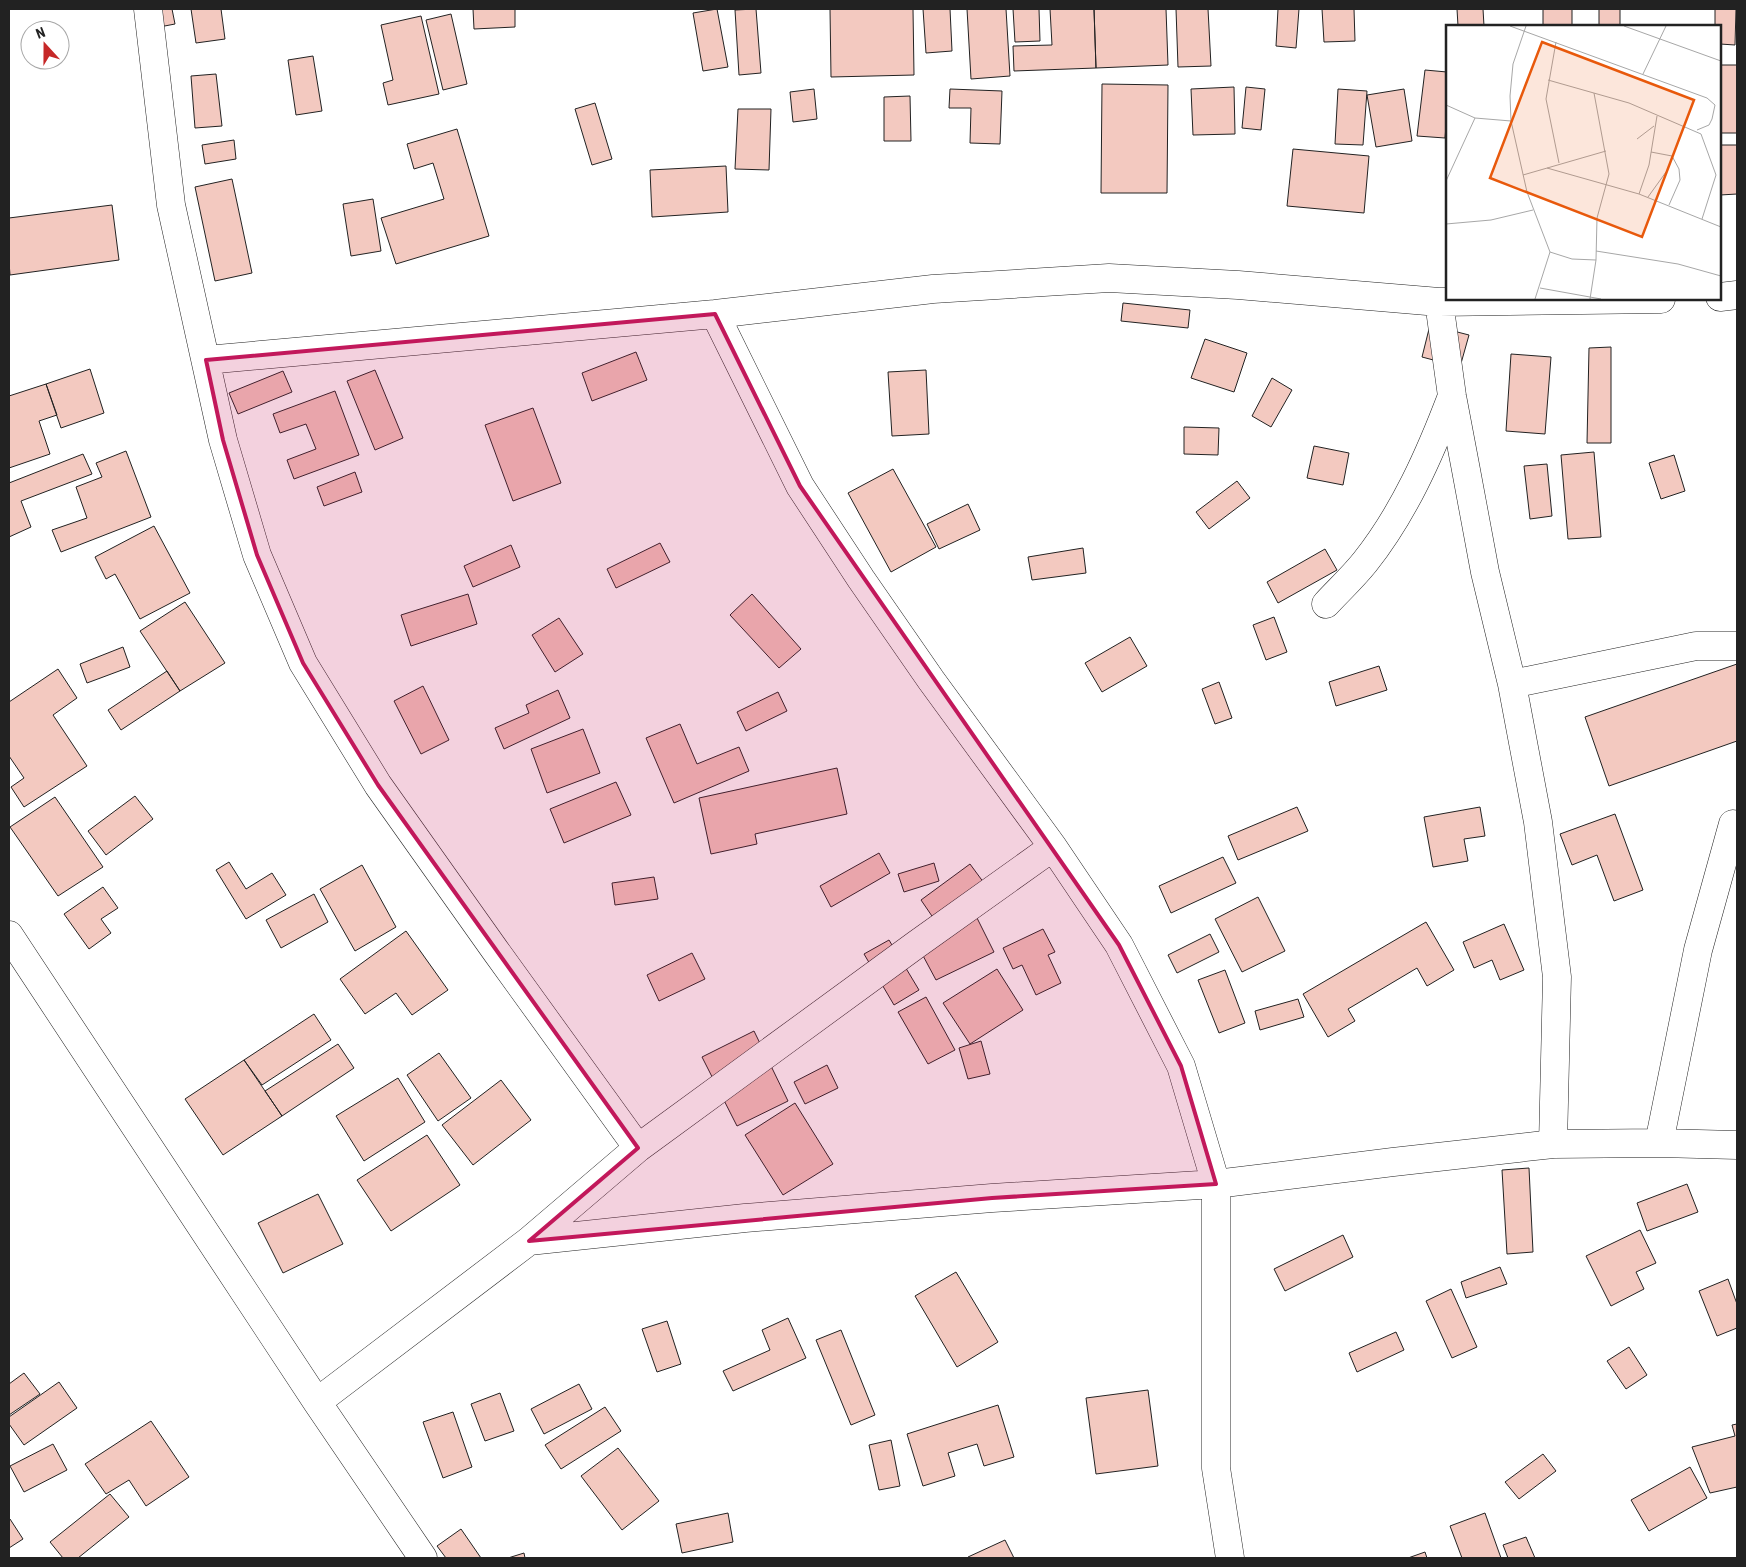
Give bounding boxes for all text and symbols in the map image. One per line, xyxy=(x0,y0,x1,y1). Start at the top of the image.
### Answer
north arrow xyxy=(20,20,70,70)
text: N xyxy=(33,24,47,42)
inset map xyxy=(1446,25,1721,300)

